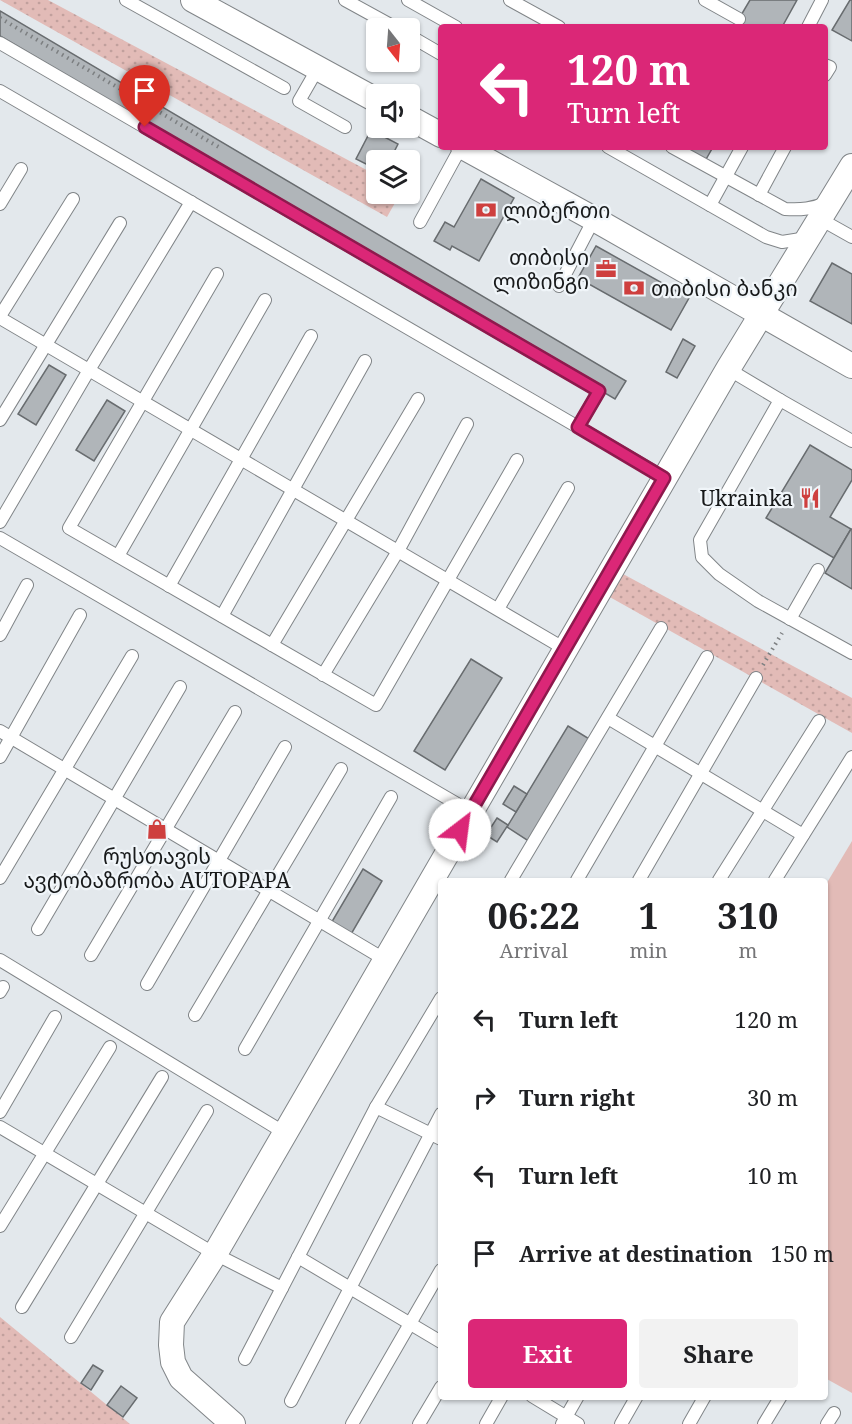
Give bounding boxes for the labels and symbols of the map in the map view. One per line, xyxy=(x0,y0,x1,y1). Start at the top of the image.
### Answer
north arrow xyxy=(366,18,420,72)
pin xyxy=(119,65,170,127)
place label: ლიბერთი xyxy=(503,196,610,224)
bank icon: ლიბერთი xyxy=(474,198,498,222)
place label: თიბისი ლიზინგი xyxy=(493,243,589,295)
office icon: თიბისი ლიზინგი xyxy=(594,257,618,281)
place label: თიბისი ბანკი xyxy=(651,274,797,302)
bank icon: თიბისი ბანკი xyxy=(622,276,646,300)
place label: Ukrainka xyxy=(700,484,793,512)
restaurant icon: Ukrainka xyxy=(798,486,822,510)
position arrow xyxy=(428,798,492,862)
shop icon: რუსთავის ავტობაზრობა AUTOPAPA xyxy=(145,817,169,841)
place label: რუსთავის ავტობაზრობა AUTOPAPA xyxy=(24,842,291,894)

